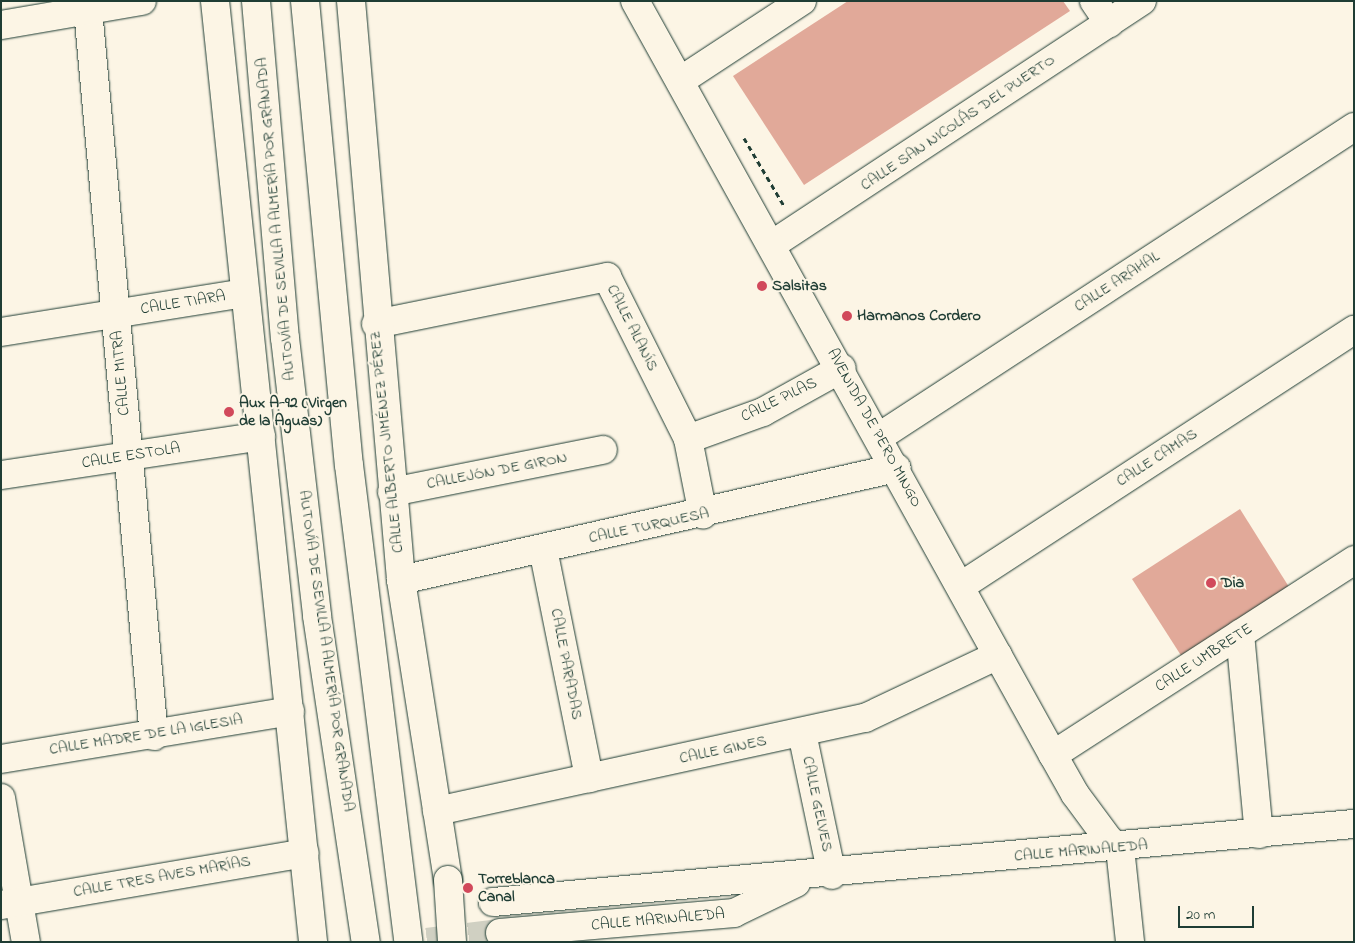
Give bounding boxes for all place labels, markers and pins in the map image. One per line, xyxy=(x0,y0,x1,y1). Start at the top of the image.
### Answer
place label: Salsitas xyxy=(772,276,827,296)
marker: Salsitas xyxy=(756,280,768,292)
place label: Harmanos Cordero xyxy=(857,306,981,326)
marker: Harmanos Cordero xyxy=(841,310,853,322)
place label: Aux A-92 (Virgen de la Aguas) xyxy=(239,393,347,431)
marker: Aux A-92 (Virgen de la Aguas) xyxy=(223,406,235,418)
place label: Dia xyxy=(1221,573,1244,593)
marker: Dia xyxy=(1205,577,1217,589)
place label: Torreblanca Canal xyxy=(478,869,555,907)
marker: Torreblanca Canal xyxy=(462,882,474,894)

